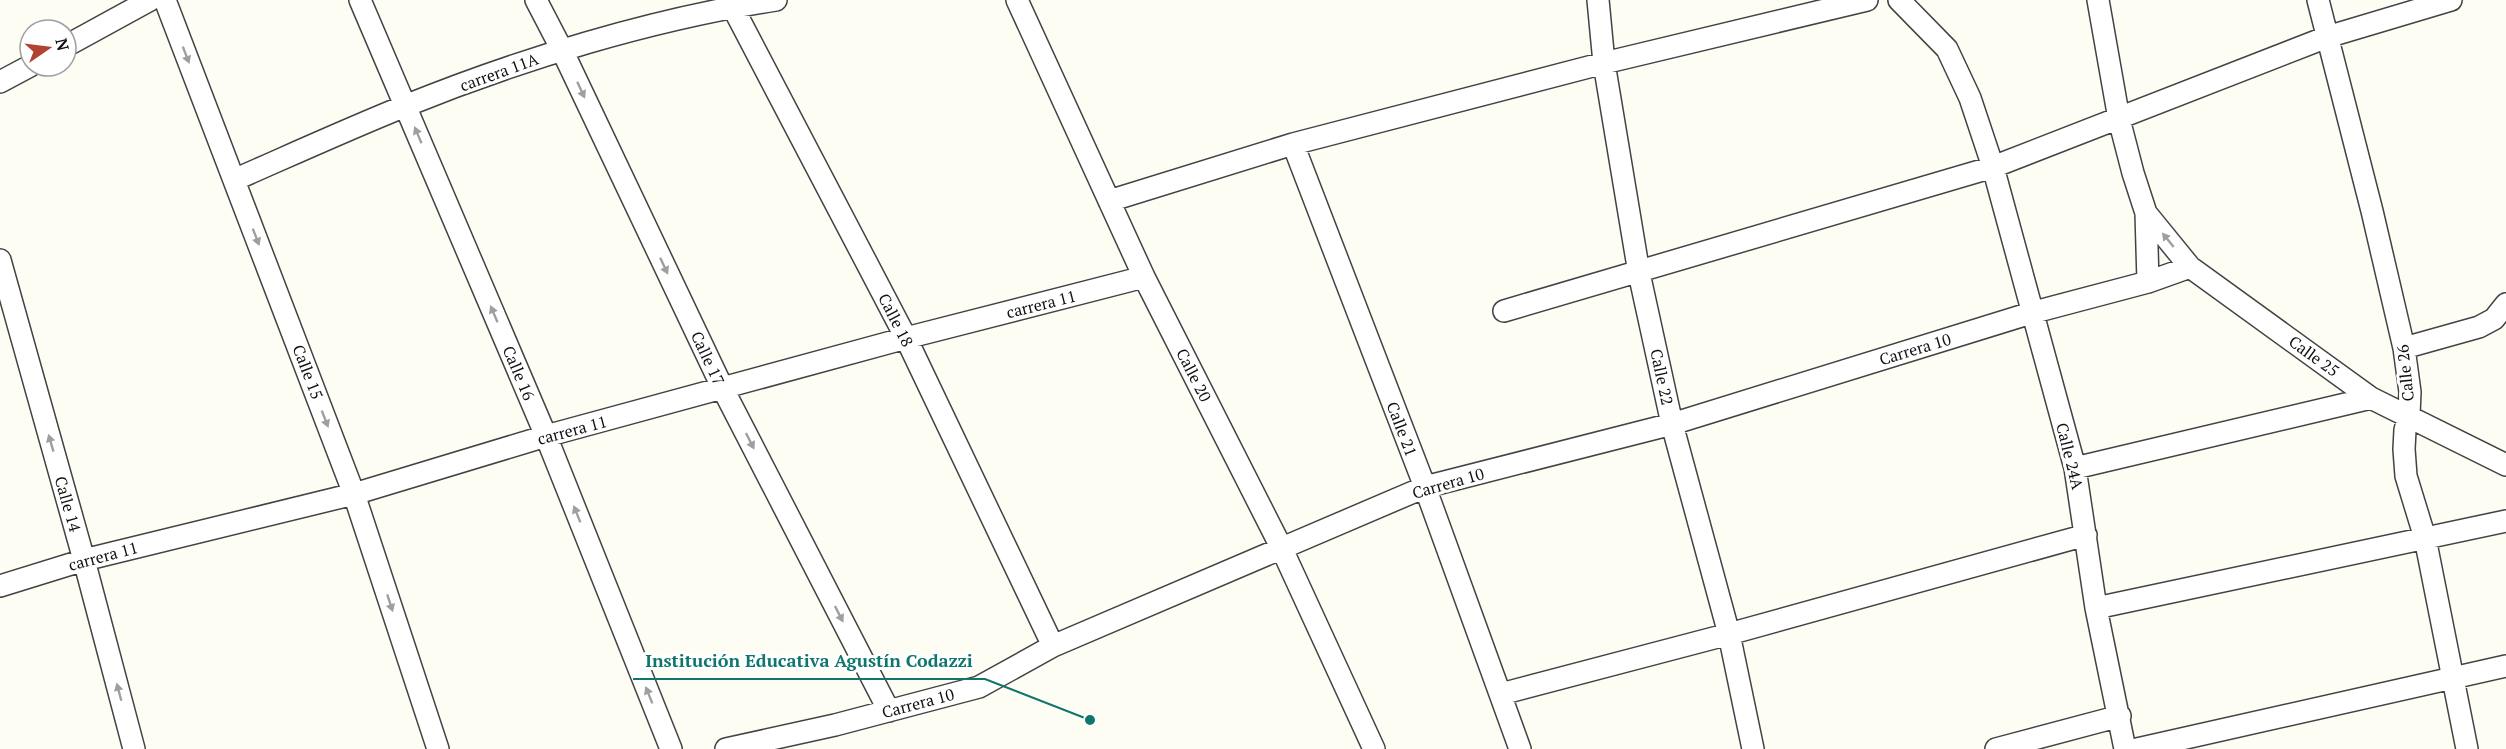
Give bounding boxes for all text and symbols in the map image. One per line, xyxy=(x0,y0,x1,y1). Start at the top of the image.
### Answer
north arrow xyxy=(18,18,78,78)
text: N xyxy=(50,36,75,53)
one-way arrow xyxy=(181,46,191,64)
street label: carrera 11A xyxy=(457,48,541,96)
one-way arrow xyxy=(576,81,585,98)
one-way arrow xyxy=(413,125,423,143)
one-way arrow xyxy=(251,228,261,246)
one-way arrow xyxy=(2162,232,2175,248)
one-way arrow xyxy=(660,257,669,274)
street label: carrera 11 xyxy=(1004,285,1078,323)
street label: Calle 18 xyxy=(873,290,919,350)
one-way arrow xyxy=(489,305,499,323)
street label: Calle 17 xyxy=(686,328,730,388)
street label: Carrera 10 xyxy=(1876,328,1954,370)
street label: Calle 25 xyxy=(2284,330,2344,382)
street label: Calle 15 xyxy=(288,341,328,403)
street label: Calle 16 xyxy=(498,342,540,404)
street label: Calle 26 xyxy=(2391,343,2419,403)
street label: Calle 20 xyxy=(1171,345,1217,405)
street label: Calle 22 xyxy=(1645,347,1679,407)
street label: Calle 21 xyxy=(1382,398,1422,460)
one-way arrow xyxy=(321,410,331,428)
street label: carrera 11 xyxy=(535,410,609,450)
street label: Calle 24A xyxy=(2051,420,2089,492)
one-way arrow xyxy=(745,433,754,450)
one-way arrow xyxy=(46,434,55,452)
street label: Carrera 10 xyxy=(1409,462,1487,504)
street label: Calle 14 xyxy=(50,474,87,535)
one-way arrow xyxy=(572,504,582,522)
street label: carrera 11 xyxy=(66,536,140,576)
one-way arrow xyxy=(386,594,395,612)
one-way arrow xyxy=(835,606,844,623)
callout: Institución Educativa Agustín Codazzi xyxy=(633,643,985,679)
text: Institución Educativa Agustín Codazzi xyxy=(645,648,973,672)
one-way arrow xyxy=(113,683,123,702)
street label: Carrera 10 xyxy=(879,683,957,723)
one-way arrow xyxy=(644,685,654,703)

